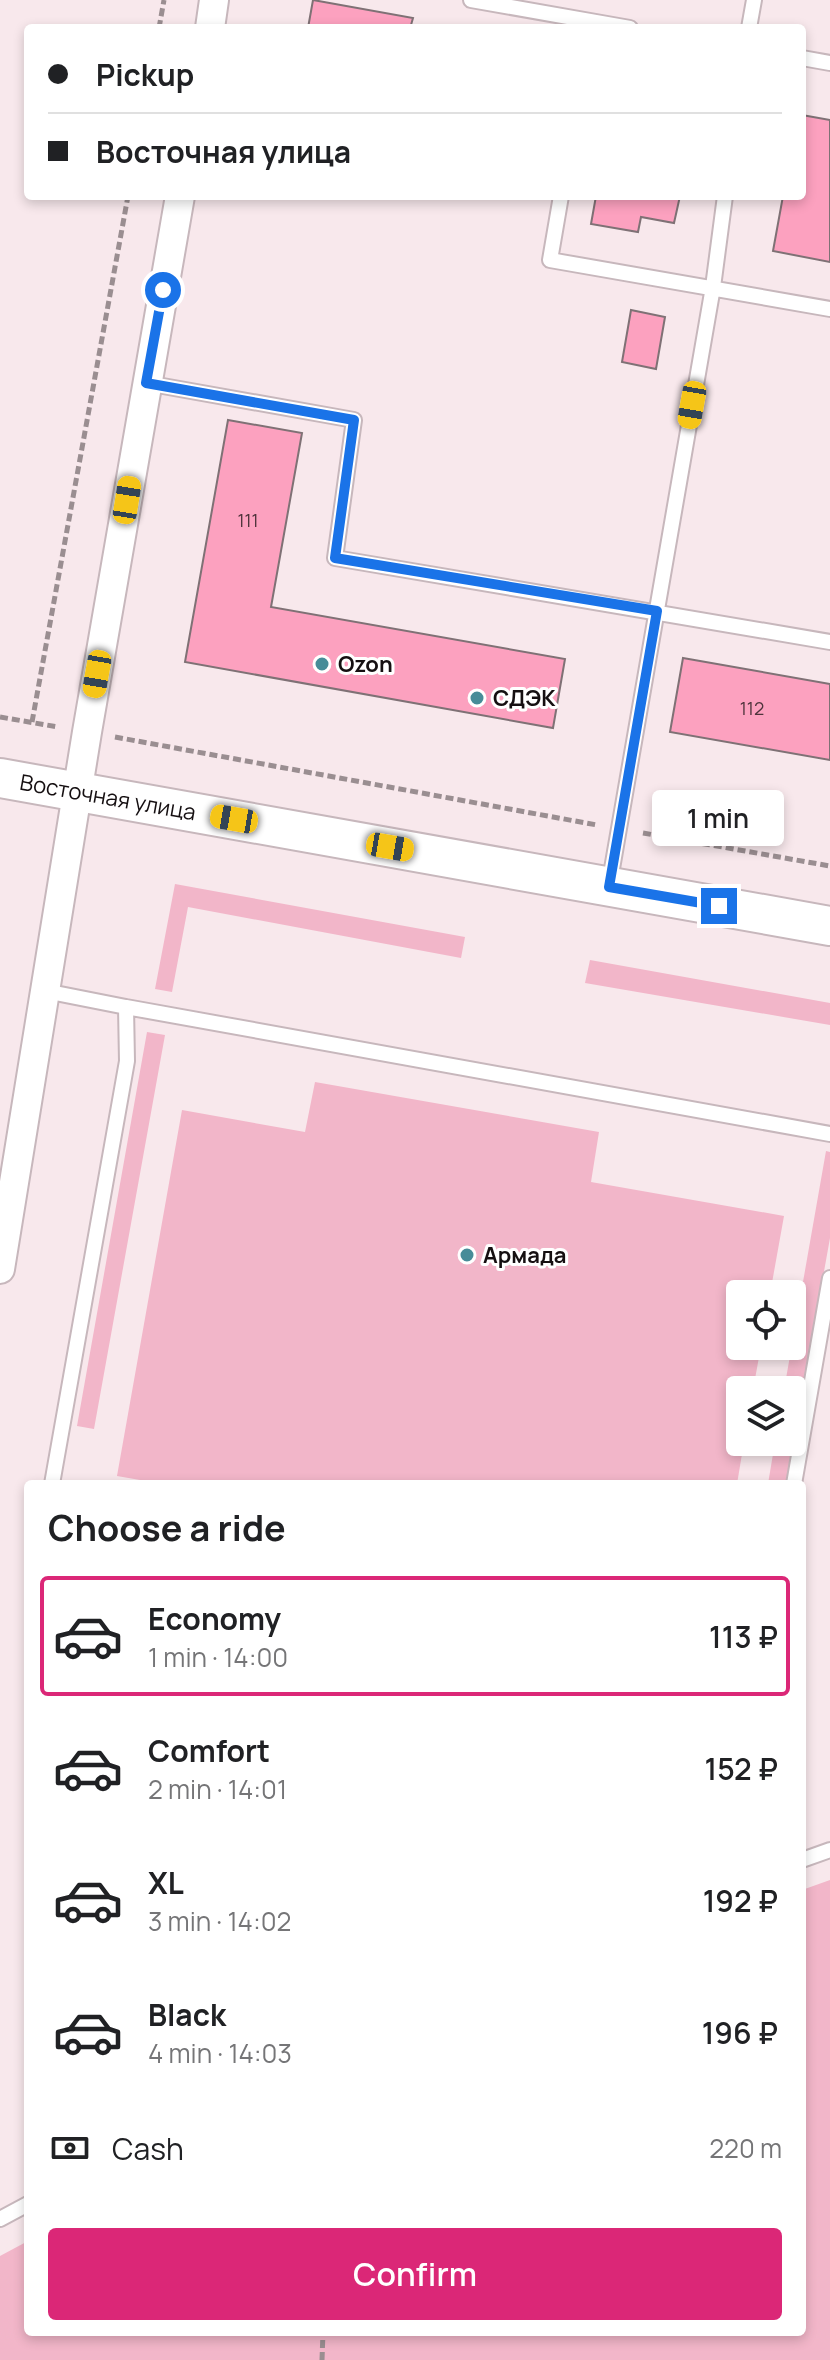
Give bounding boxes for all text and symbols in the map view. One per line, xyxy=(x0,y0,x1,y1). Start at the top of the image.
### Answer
text: Pickup xyxy=(96,54,194,95)
text: Восточная улица xyxy=(96,131,351,172)
route start xyxy=(145,272,181,308)
car xyxy=(676,379,708,431)
car xyxy=(111,474,143,526)
house number: 111 xyxy=(237,508,259,532)
car xyxy=(81,648,113,700)
place label: Ozon xyxy=(338,649,393,679)
marker: Ozon xyxy=(313,655,331,673)
place label: СДЭК xyxy=(493,683,556,713)
marker: СДЭК xyxy=(468,689,486,707)
house number: 112 xyxy=(740,696,764,720)
street label: Восточная улица xyxy=(18,767,198,827)
callout: 1 min xyxy=(653,790,785,846)
text: 1 min xyxy=(687,800,749,836)
car xyxy=(208,803,260,835)
car xyxy=(364,831,416,863)
route end xyxy=(701,888,737,924)
place label: Армада xyxy=(483,1240,567,1270)
marker: Армада xyxy=(458,1246,476,1264)
map controls xyxy=(726,1280,806,1456)
button: locate xyxy=(726,1280,806,1360)
button: layers xyxy=(726,1376,806,1456)
text: Choose a ride xyxy=(48,1503,286,1552)
text: Economy xyxy=(148,1598,281,1639)
icon: car xyxy=(52,1600,124,1672)
text: 113 ₽ xyxy=(709,1616,778,1657)
text: 1 min · 14:00 xyxy=(148,1639,288,1675)
text: Comfort xyxy=(148,1730,270,1771)
icon: car xyxy=(52,1732,124,1804)
text: 152 ₽ xyxy=(705,1748,778,1789)
text: 2 min · 14:01 xyxy=(148,1771,287,1807)
text: XL xyxy=(148,1862,184,1903)
icon: car xyxy=(52,1864,124,1936)
text: 192 ₽ xyxy=(703,1880,778,1921)
text: 3 min · 14:02 xyxy=(148,1903,291,1939)
text: Black xyxy=(148,1994,226,2035)
icon: car xyxy=(52,1996,124,2068)
text: 196 ₽ xyxy=(702,2012,778,2053)
text: 4 min · 14:03 xyxy=(148,2035,292,2071)
icon: cash xyxy=(48,2126,92,2170)
text: Cash xyxy=(112,2128,184,2169)
text: 220 m xyxy=(709,2130,782,2166)
button: Confirm xyxy=(48,2228,782,2320)

